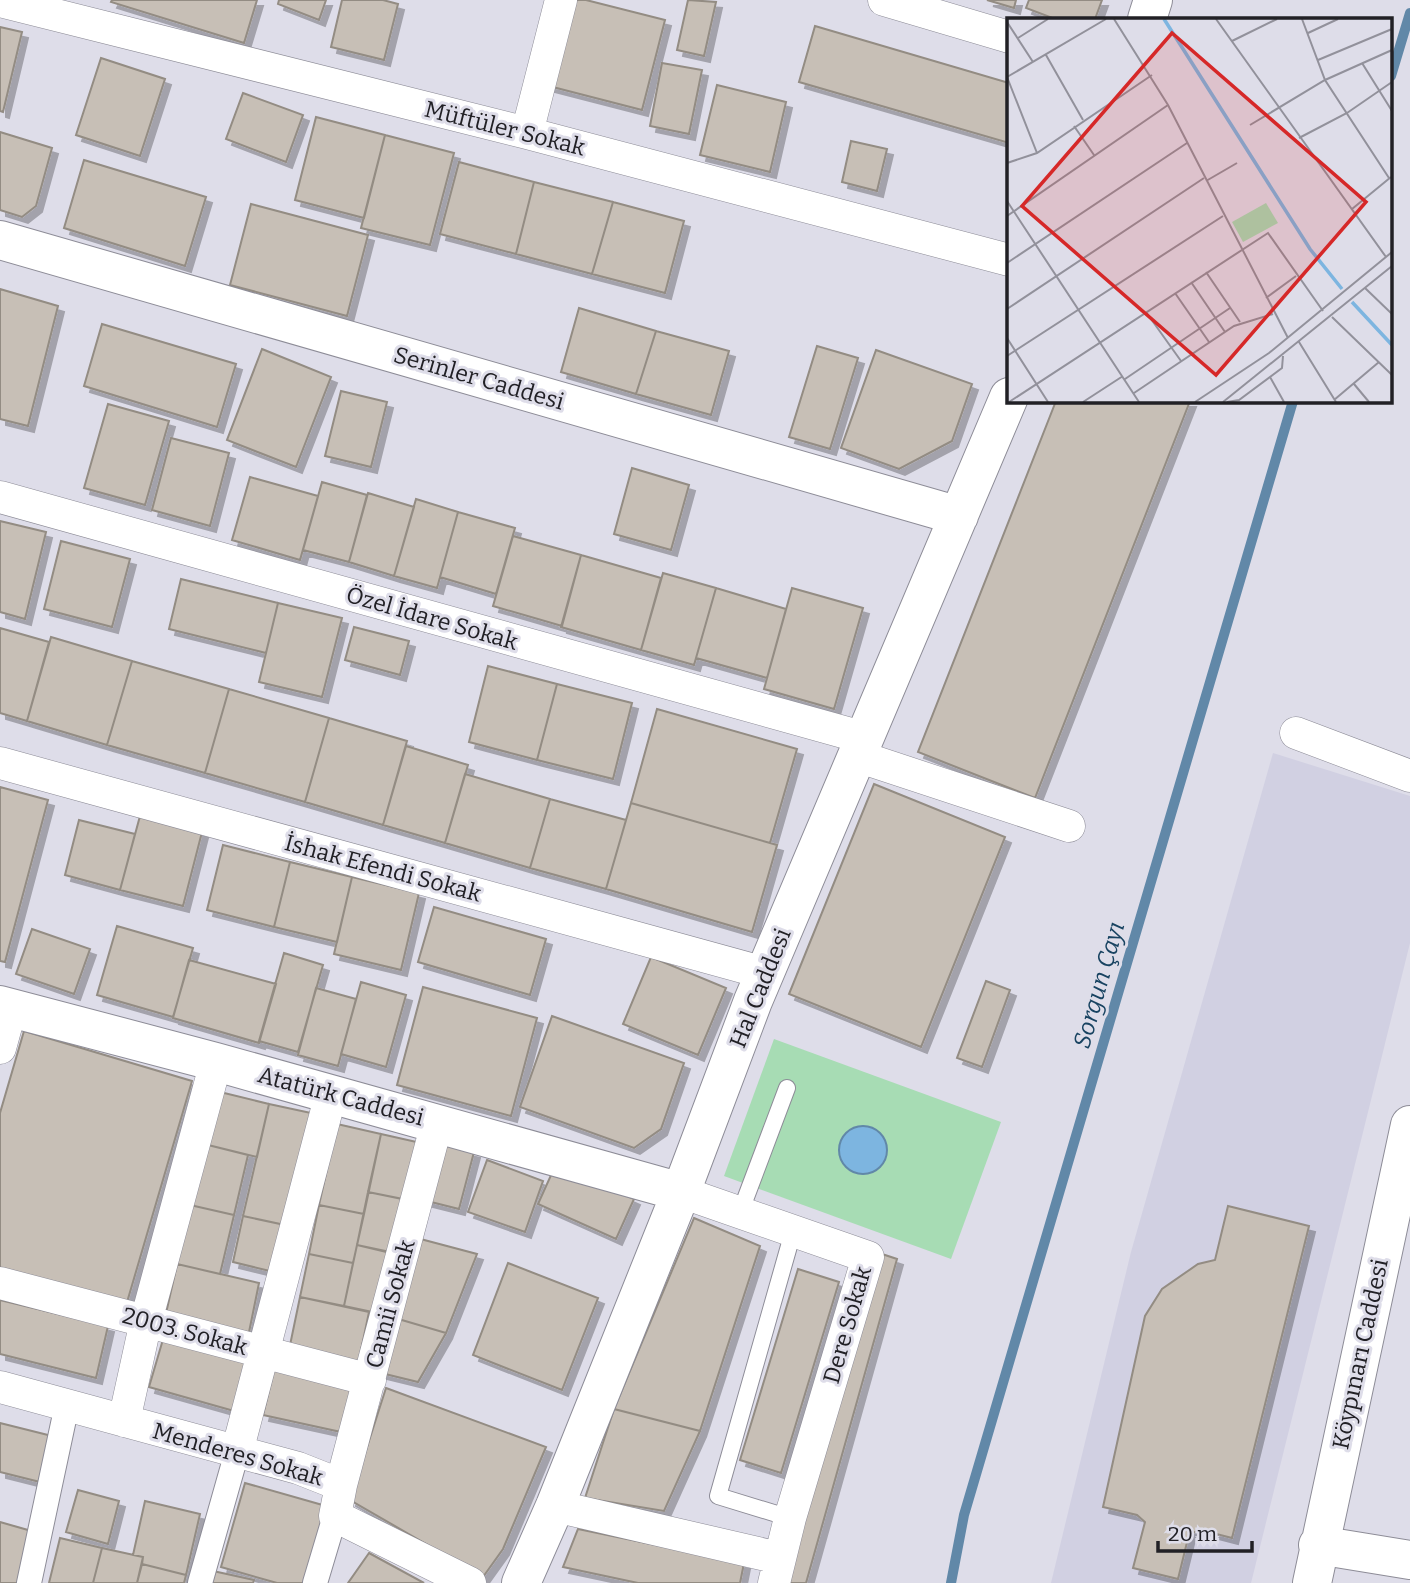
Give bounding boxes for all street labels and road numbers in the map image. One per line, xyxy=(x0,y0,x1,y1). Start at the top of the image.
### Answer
street label: Müftüler Sokak xyxy=(422,95,588,161)
street label: Serinler Caddesi xyxy=(391,340,568,416)
street label: Özel İdare Sokak xyxy=(343,580,521,656)
street label: İshak Efendi Sokak xyxy=(282,828,484,908)
street label: Hal Caddesi xyxy=(723,924,797,1052)
street label: Atatürk Caddesi xyxy=(255,1060,427,1132)
street label: Camii Sokak xyxy=(359,1237,421,1371)
street label: Köypınarı Caddesi xyxy=(1326,1256,1394,1452)
street label: Dere Sokak xyxy=(817,1263,877,1387)
street label: 2003. Sokak xyxy=(119,1301,251,1361)
street label: Menderes Sokak xyxy=(150,1416,326,1492)

